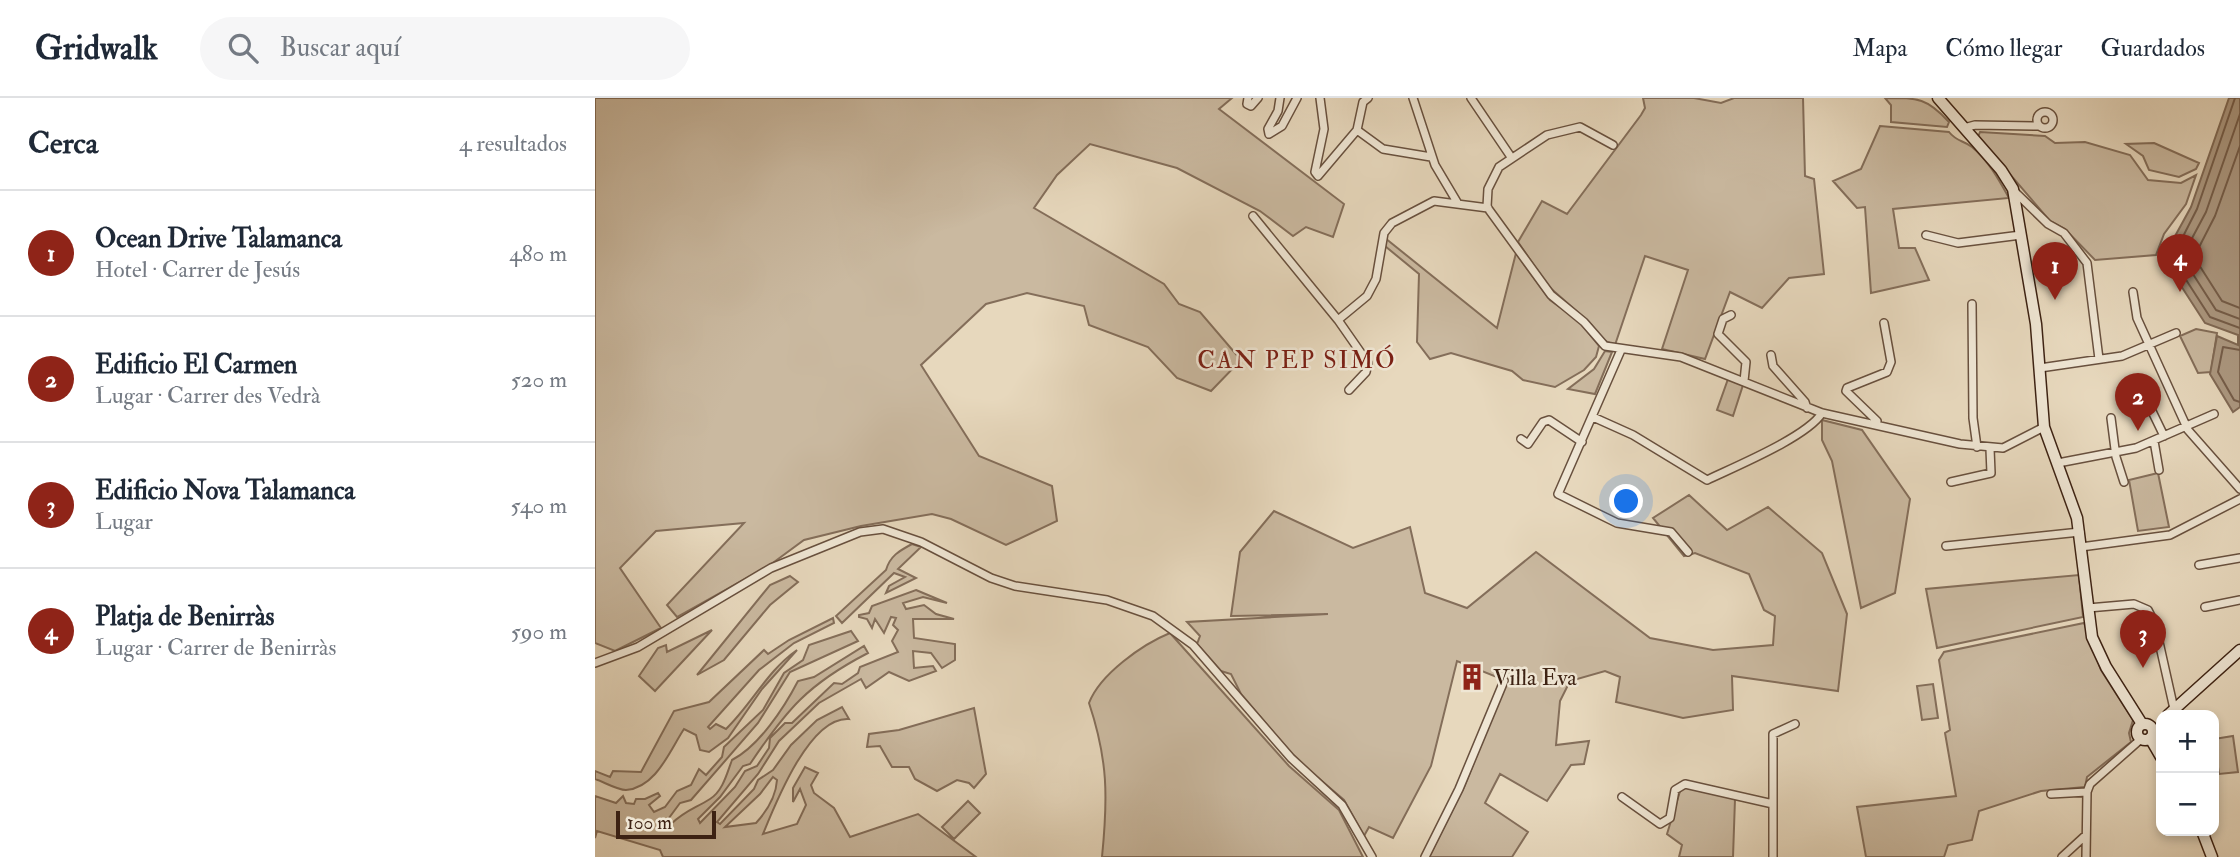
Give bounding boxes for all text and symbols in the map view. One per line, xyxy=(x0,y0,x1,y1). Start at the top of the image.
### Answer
search box xyxy=(200,17,690,80)
text: Gridwalk xyxy=(35,28,158,69)
icon: search xyxy=(224,29,262,67)
text: Buscar aquí xyxy=(280,32,400,64)
text: Mapa xyxy=(1852,33,1907,64)
text: Cómo llegar xyxy=(1945,33,2062,64)
text: Guardados xyxy=(2100,33,2205,64)
text: Cerca xyxy=(28,125,98,162)
text: 4 resultados xyxy=(459,129,567,158)
text: Ocean Drive Talamanca xyxy=(95,223,342,255)
pin: 4 xyxy=(2157,234,2203,292)
text: 1 xyxy=(47,239,55,268)
text: 480 m xyxy=(509,239,567,268)
pin: 1 xyxy=(2032,242,2078,300)
text: Hotel · Carrer de Jesús xyxy=(95,255,300,284)
district label: CAN PEP SIMÓ xyxy=(1197,344,1397,376)
text: Edificio El Carmen xyxy=(95,349,298,381)
text: 2 xyxy=(45,365,57,394)
text: 520 m xyxy=(511,365,567,394)
pin: 2 xyxy=(2115,373,2161,431)
text: Lugar · Carrer des Vedrà xyxy=(95,381,320,410)
text: Edificio Nova Talamanca xyxy=(95,475,355,507)
your location xyxy=(1609,484,1643,518)
text: 3 xyxy=(47,491,55,520)
text: 540 m xyxy=(511,491,567,520)
text: Lugar xyxy=(95,507,153,536)
text: Platja de Benirràs xyxy=(95,601,275,633)
pin: 3 xyxy=(2120,610,2166,668)
text: 4 xyxy=(45,617,57,646)
text: 590 m xyxy=(511,617,567,646)
text: Lugar · Carrer de Benirràs xyxy=(95,633,336,662)
building icon: Villa Eva xyxy=(1457,662,1487,692)
place label: Villa Eva xyxy=(1493,663,1577,692)
map controls xyxy=(2156,710,2219,836)
button: + xyxy=(2156,710,2219,773)
button: − xyxy=(2156,773,2219,836)
scale bar xyxy=(616,808,716,840)
text: 100 m xyxy=(627,811,672,835)

